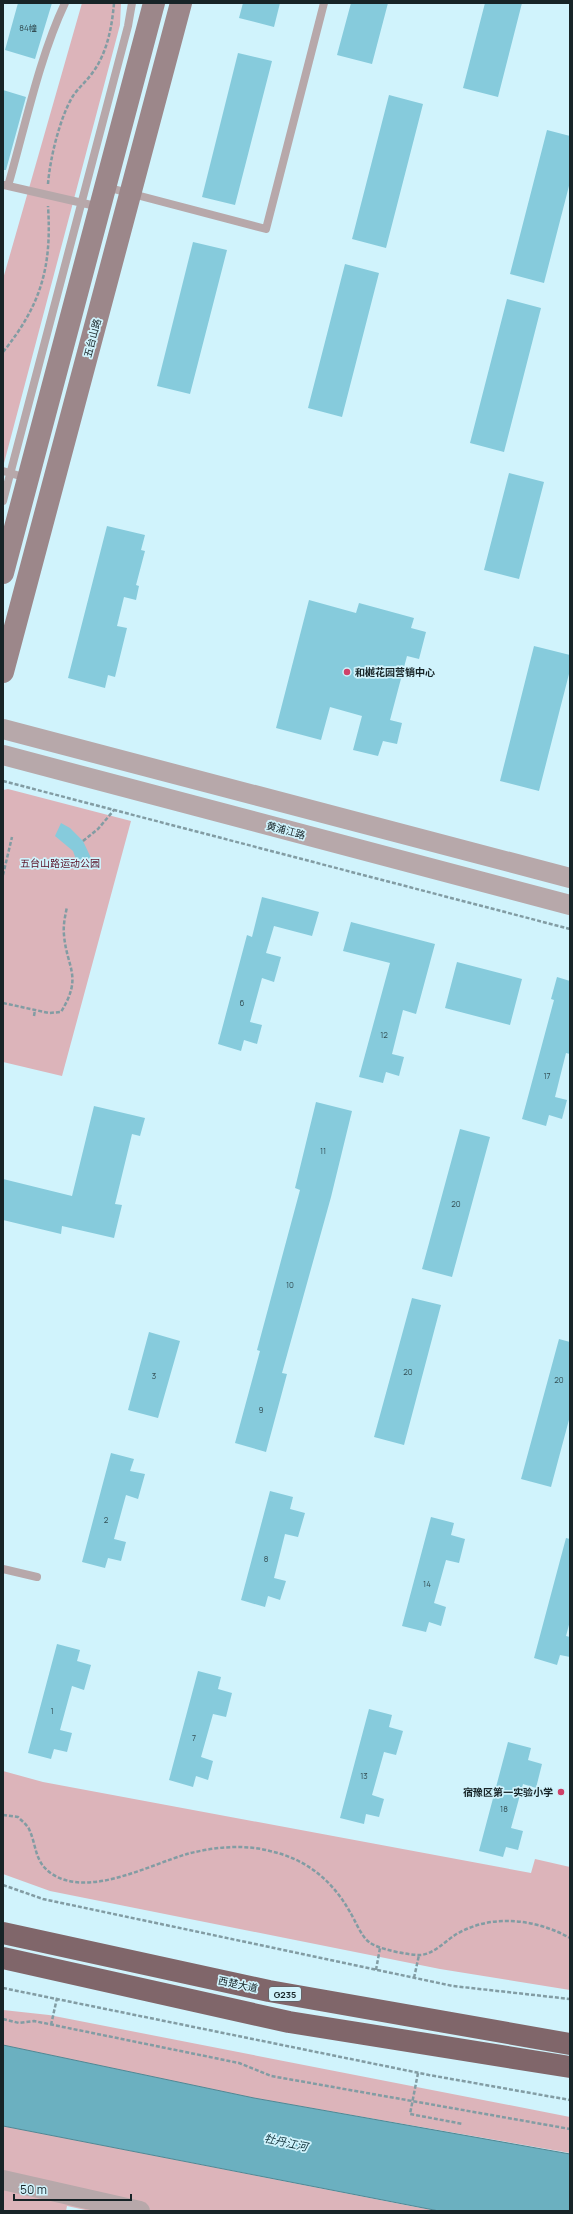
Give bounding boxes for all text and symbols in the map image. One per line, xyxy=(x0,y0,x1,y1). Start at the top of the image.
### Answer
house number: 84幢 xyxy=(19,22,37,33)
street label: 五台山路 xyxy=(80,317,104,359)
place label: 和樾花园营销中心 xyxy=(355,665,435,679)
marker: 和樾花园营销中心 xyxy=(342,667,352,677)
street label: 黄浦江路 xyxy=(265,818,307,842)
park label: 五台山路运动公园 xyxy=(20,856,100,870)
house number: 6 xyxy=(240,997,245,1008)
house number: 12 xyxy=(380,1029,388,1040)
house number: 17 xyxy=(543,1070,551,1081)
house number: 11 xyxy=(320,1145,326,1156)
house number: 20 xyxy=(451,1198,461,1209)
house number: 10 xyxy=(286,1279,294,1290)
house number: 20 xyxy=(403,1366,413,1377)
house number: 3 xyxy=(152,1370,156,1381)
house number: 20 xyxy=(554,1374,564,1385)
house number: 9 xyxy=(259,1404,264,1415)
house number: 2 xyxy=(104,1514,109,1525)
house number: 8 xyxy=(264,1553,269,1564)
house number: 14 xyxy=(423,1578,431,1589)
house number: 1 xyxy=(50,1705,54,1716)
house number: 7 xyxy=(192,1732,196,1743)
house number: 13 xyxy=(360,1770,368,1781)
place label: 宿豫区第一实验小学 xyxy=(463,1785,553,1799)
marker: 宿豫区第一实验小学 xyxy=(556,1787,566,1797)
house number: 18 xyxy=(500,1803,508,1814)
street label: 西楚大道 xyxy=(217,1973,259,1995)
road number: G235 xyxy=(269,1987,301,2001)
water label: 牡丹江河 xyxy=(263,2130,311,2154)
scale bar xyxy=(14,2176,131,2202)
text: 50 m xyxy=(20,2181,47,2198)

